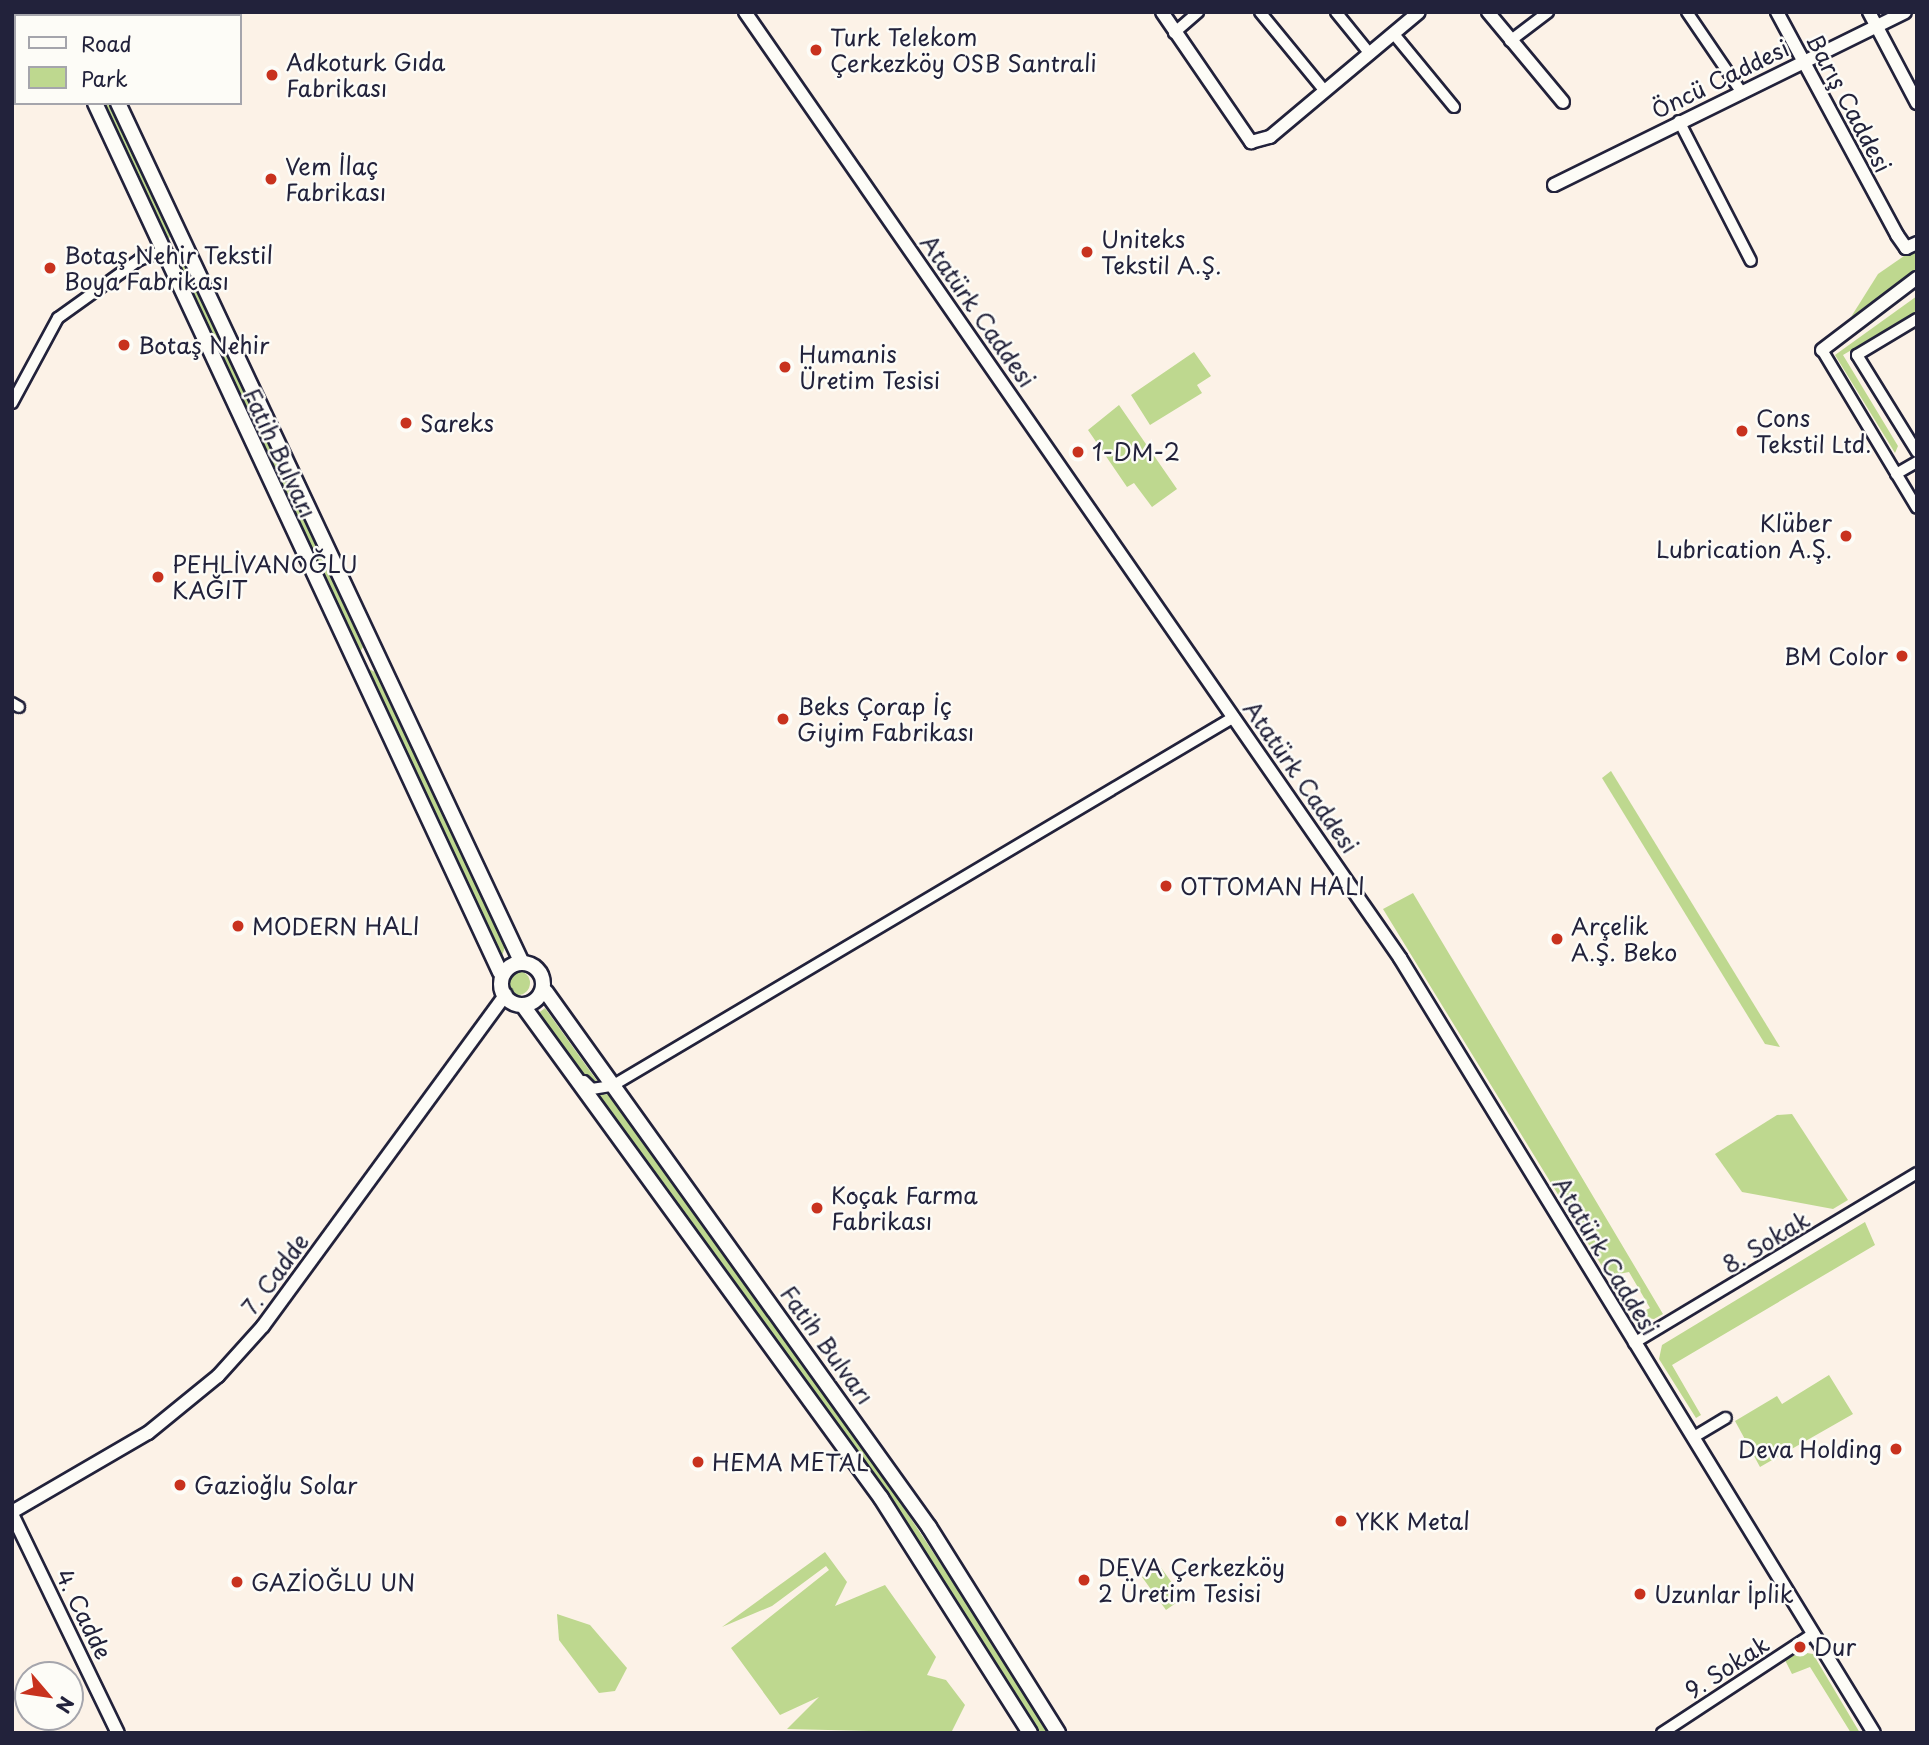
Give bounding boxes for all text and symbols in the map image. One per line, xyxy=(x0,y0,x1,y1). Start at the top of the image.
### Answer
legend xyxy=(14,14,242,105)
place label: Turk Telekom Çerkezköy OSB Santrali xyxy=(830,23,1097,77)
text: Road xyxy=(81,27,132,59)
street label: Barış Caddesi xyxy=(1801,29,1897,177)
street label: Öncü Caddesi xyxy=(1646,33,1794,125)
marker: Turk Telekom Çerkezköy OSB Santrali xyxy=(808,42,824,58)
place label: Adkoturk Gıda Fabrikası xyxy=(286,48,447,102)
text: Park xyxy=(81,62,128,94)
marker: Adkoturk Gıda Fabrikası xyxy=(264,67,280,83)
place label: Vem İlaç Fabrikası xyxy=(285,152,386,206)
marker: Vem İlaç Fabrikası xyxy=(263,171,279,187)
place label: Uniteks Tekstil A.Ş. xyxy=(1101,225,1222,279)
street label: Atatürk Caddesi xyxy=(914,229,1042,393)
place label: Botaş Nehir Tekstil Boya Fabrikası xyxy=(64,241,272,295)
marker: Uniteks Tekstil A.Ş. xyxy=(1079,244,1095,260)
marker: Botaş Nehir Tekstil Boya Fabrikası xyxy=(42,260,58,276)
place label: Botaş Nehir xyxy=(138,331,269,359)
marker: Botaş Nehir xyxy=(116,337,132,353)
place label: Humanis Üretim Tesisi xyxy=(799,340,939,394)
marker: Humanis Üretim Tesisi xyxy=(777,359,793,375)
street label: Fatih Bulvarı xyxy=(238,383,322,523)
place label: Cons Tekstil Ltd. xyxy=(1756,404,1874,458)
place label: Sareks xyxy=(420,409,494,437)
marker: Sareks xyxy=(398,415,414,431)
marker: Cons Tekstil Ltd. xyxy=(1734,423,1750,439)
place label: 1-DM-2 xyxy=(1092,438,1180,466)
marker: 1-DM-2 xyxy=(1070,444,1086,460)
place label: Klüber Lubrication A.Ş. xyxy=(1655,509,1832,563)
marker: Klüber Lubrication A.Ş. xyxy=(1838,528,1854,544)
place label: PEHLİVANOĞLU KAĞIT xyxy=(172,550,358,604)
marker: PEHLİVANOĞLU KAĞIT xyxy=(150,569,166,585)
place label: BM Color xyxy=(1784,642,1888,670)
marker: BM Color xyxy=(1894,648,1910,664)
place label: Beks Çorap İç Giyim Fabrikası xyxy=(797,692,973,746)
street label: Atatürk Caddesi xyxy=(1237,695,1365,859)
marker: Beks Çorap İç Giyim Fabrikası xyxy=(775,711,791,727)
place label: OTTOMAN HALI xyxy=(1180,872,1363,900)
marker: OTTOMAN HALI xyxy=(1158,878,1174,894)
place label: MODERN HALI xyxy=(252,912,421,940)
place label: Arçelik A.Ş. Beko xyxy=(1571,912,1677,966)
marker: MODERN HALI xyxy=(230,918,246,934)
marker: Arçelik A.Ş. Beko xyxy=(1549,931,1565,947)
street label: Atatürk Caddesi xyxy=(1547,1171,1665,1341)
place label: Koçak Farma Fabrikası xyxy=(831,1181,980,1235)
marker: Koçak Farma Fabrikası xyxy=(809,1200,825,1216)
street label: 8. Sokak xyxy=(1717,1205,1815,1279)
street label: 7. Cadde xyxy=(236,1228,314,1320)
street label: Fatih Bulvarı xyxy=(774,1280,880,1410)
place label: Deva Holding xyxy=(1735,1435,1882,1463)
marker: Deva Holding xyxy=(1888,1441,1904,1457)
place label: HEMA METAL xyxy=(712,1448,871,1476)
marker: HEMA METAL xyxy=(690,1454,706,1470)
place label: Gazioğlu Solar xyxy=(194,1471,358,1499)
marker: Gazioğlu Solar xyxy=(172,1477,188,1493)
place label: YKK Metal xyxy=(1355,1507,1472,1535)
marker: YKK Metal xyxy=(1333,1513,1349,1529)
place label: DEVA Çerkezköy 2 Üretim Tesisi xyxy=(1098,1553,1284,1607)
street label: 4. Cadde xyxy=(50,1564,118,1664)
place label: GAZİOĞLU UN xyxy=(251,1568,419,1596)
marker: DEVA Çerkezköy 2 Üretim Tesisi xyxy=(1076,1572,1092,1588)
marker: GAZİOĞLU UN xyxy=(229,1574,245,1590)
place label: Uzunlar İplik xyxy=(1654,1580,1796,1608)
marker: Uzunlar İplik xyxy=(1632,1586,1648,1602)
street label: 9. Sokak xyxy=(1680,1630,1774,1704)
place label: Dur xyxy=(1814,1633,1856,1661)
marker: Dur xyxy=(1792,1639,1808,1655)
north arrow xyxy=(14,1661,84,1731)
text: N xyxy=(50,1692,82,1719)

